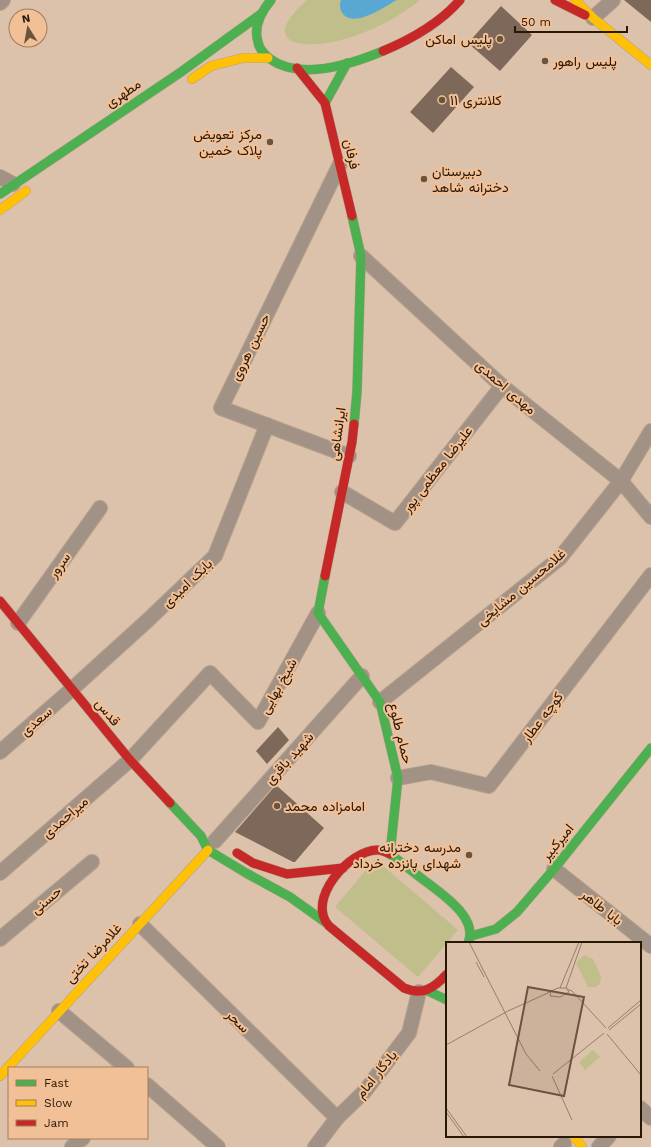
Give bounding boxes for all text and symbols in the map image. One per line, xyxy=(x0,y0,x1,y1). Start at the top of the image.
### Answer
north arrow xyxy=(8,8,48,48)
scale bar xyxy=(515,8,627,34)
text: N xyxy=(21,12,31,26)
text: 50 m xyxy=(521,15,551,29)
place label: پلیس اماکن xyxy=(425,31,492,49)
marker: پلیس اماکن xyxy=(495,34,505,44)
place label: پلیس راهور xyxy=(552,53,617,71)
marker: پلیس راهور xyxy=(540,56,550,66)
street label: مطهری xyxy=(102,75,144,111)
place label: کلانتری ۱۱ xyxy=(450,92,502,109)
marker: کلانتری ۱۱ xyxy=(437,95,447,105)
place label: مرکز تعویض پلاک خمین xyxy=(193,126,262,160)
marker: مرکز تعویض پلاک خمین xyxy=(265,137,275,147)
street label: فرفان xyxy=(340,137,363,171)
place label: دبیرستان دخترانه شاهد xyxy=(432,163,509,196)
marker: دبیرستان دخترانه شاهد xyxy=(419,174,429,184)
street label: حسین هروی xyxy=(227,311,274,384)
street label: مهدی احمدی xyxy=(472,357,539,418)
street label: ایرانشاهی xyxy=(325,406,350,462)
street label: علیرضا معظمی پور xyxy=(398,423,477,517)
street label: غلامحسین مشایخی xyxy=(473,545,569,630)
street label: سرور xyxy=(44,549,74,582)
street label: بابک امیدی xyxy=(159,555,216,611)
street label: شیخ بهایی xyxy=(256,655,303,718)
street label: کوچه عطار xyxy=(517,689,568,747)
street label: قدس xyxy=(91,695,124,729)
street label: حمام طلوع xyxy=(383,701,416,766)
street label: سعدی xyxy=(17,703,56,740)
street label: شهید باقری xyxy=(261,729,317,788)
street label: میراحمدی xyxy=(39,793,92,842)
place label: امامزاده محمد xyxy=(285,798,365,815)
marker: امامزاده محمد xyxy=(272,801,282,811)
street label: امیرکبیر xyxy=(537,820,577,865)
place label: مدرسه دخترانه شهدای پانزده خرداد xyxy=(353,839,461,873)
marker: مدرسه دخترانه شهدای پانزده خرداد xyxy=(464,850,474,860)
street label: حسنی xyxy=(27,883,65,918)
street label: بابا طاهر xyxy=(577,885,626,929)
street label: غلامرضا تختی xyxy=(61,920,125,987)
inset map xyxy=(446,942,641,1137)
street label: سحر xyxy=(222,1006,253,1037)
street label: یادگار امام xyxy=(352,1047,401,1102)
legend xyxy=(8,1067,148,1139)
text: Fast xyxy=(44,1076,69,1090)
text: Slow xyxy=(44,1096,72,1110)
text: Jam xyxy=(44,1116,69,1130)

